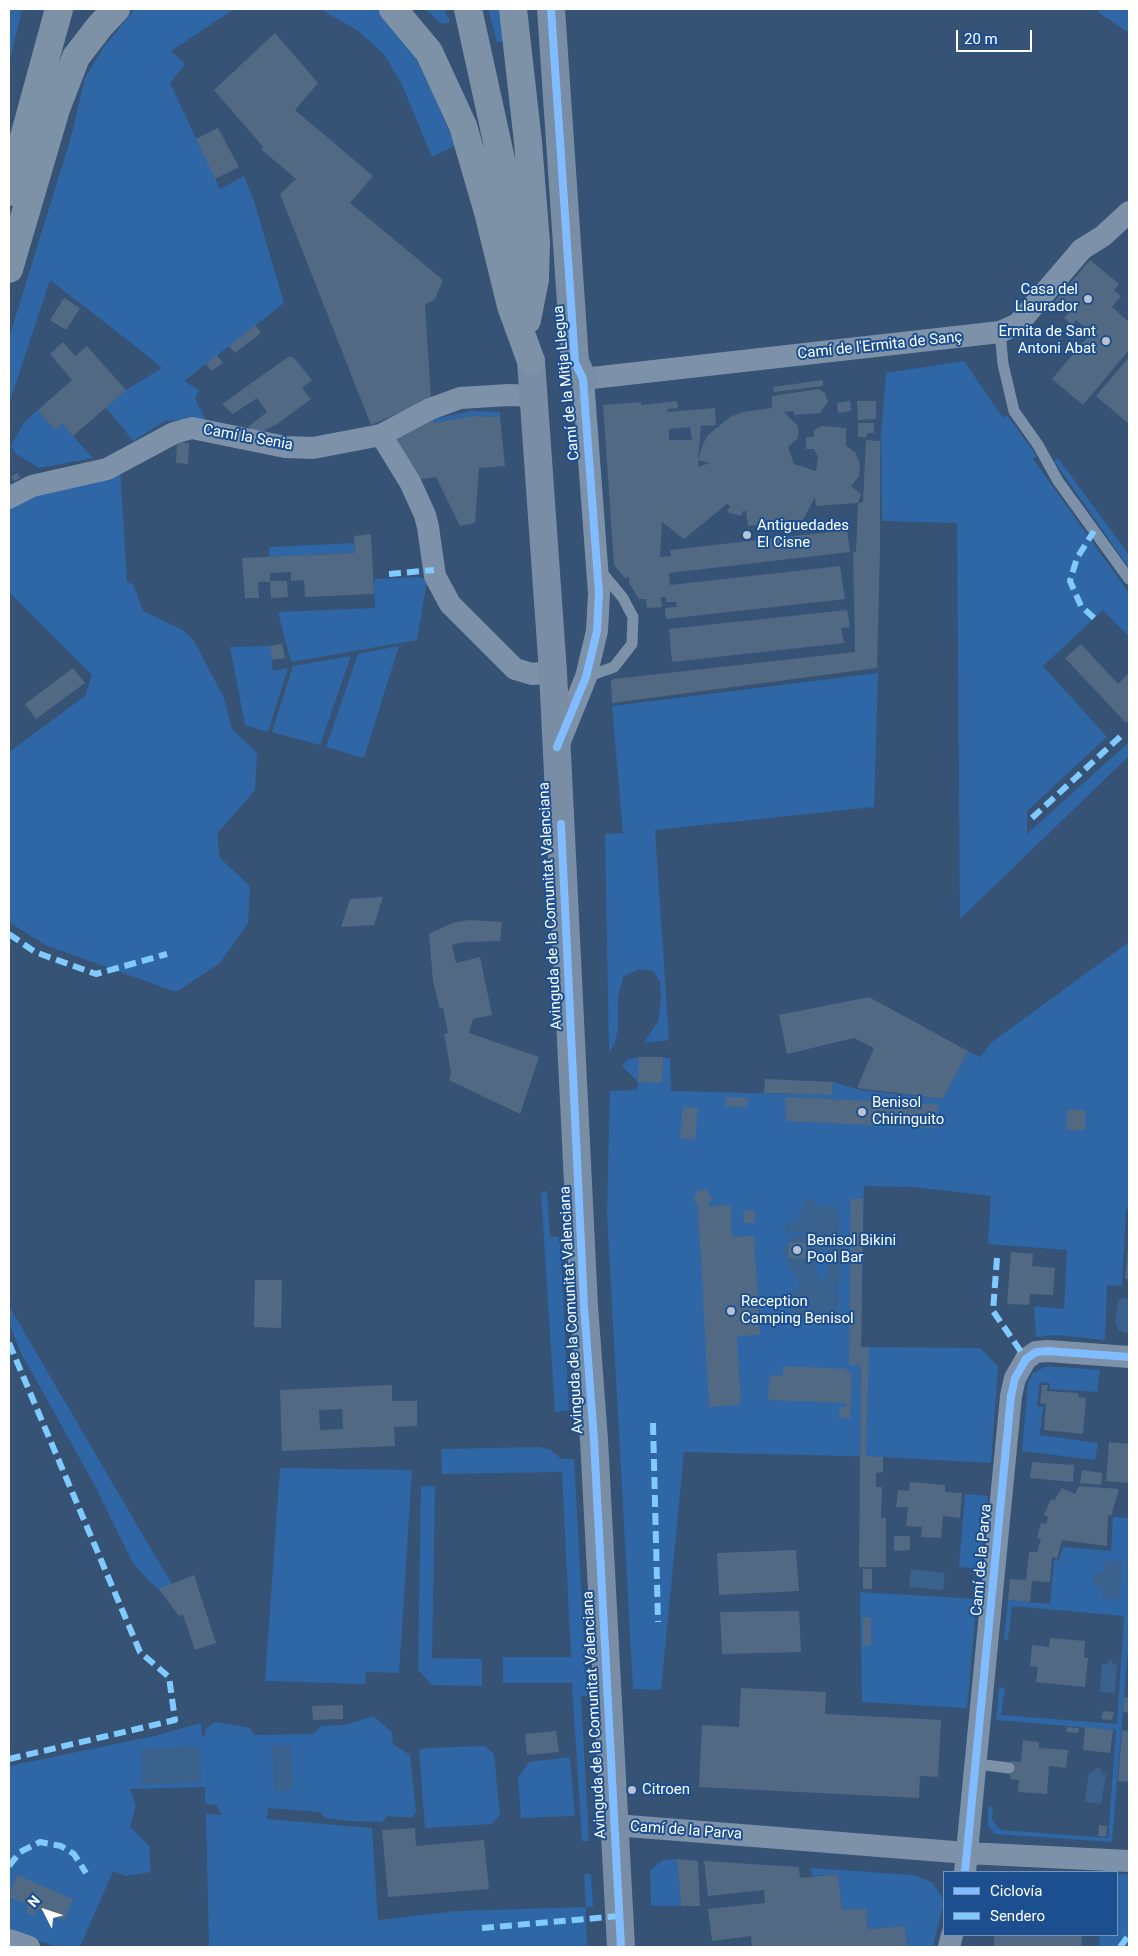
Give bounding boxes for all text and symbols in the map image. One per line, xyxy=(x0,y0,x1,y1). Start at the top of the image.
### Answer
scale bar xyxy=(958,20,1034,52)
text: 20 m xyxy=(964,30,998,48)
place label: Casa del Llaurador xyxy=(1015,281,1078,316)
marker: Casa del Llaurador xyxy=(1082,293,1094,305)
street label: Camí de la Mitja Llegua xyxy=(550,305,584,461)
place label: Ermita de Sant Antoni Abat xyxy=(998,323,1096,358)
street label: Camí de l'Ermita de Sanç xyxy=(797,328,963,364)
marker: Ermita de Sant Antoni Abat xyxy=(1100,335,1112,347)
street label: Camí la Senia xyxy=(202,421,294,455)
place label: Antiguedades El Cisne xyxy=(757,517,849,552)
marker: Antiguedades El Cisne xyxy=(741,529,753,541)
street label: Avinguda de la Comunitat Valenciana xyxy=(536,782,566,1030)
place label: Benisol Chiringuito xyxy=(872,1094,944,1129)
marker: Benisol Chiringuito xyxy=(856,1106,868,1118)
street label: Avinguda de la Comunitat Valenciana xyxy=(557,1186,587,1434)
place label: Benisol Bikini Pool Bar xyxy=(807,1232,896,1267)
marker: Benisol Bikini Pool Bar xyxy=(791,1244,803,1256)
place label: Reception Camping Benisol xyxy=(741,1293,854,1328)
marker: Reception Camping Benisol xyxy=(725,1305,737,1317)
street label: Camí de la Parva xyxy=(968,1503,996,1617)
street label: Avinguda de la Comunitat Valenciana xyxy=(580,1591,610,1839)
place label: Citroen xyxy=(642,1781,690,1799)
marker: Citroen xyxy=(626,1784,638,1796)
street label: Camí de la Parva xyxy=(629,1818,743,1844)
legend xyxy=(943,1871,1118,1936)
text: Ciclovía xyxy=(990,1882,1043,1900)
north arrow xyxy=(20,1886,70,1936)
text: N xyxy=(24,1892,43,1910)
text: Sendero xyxy=(990,1907,1045,1925)

